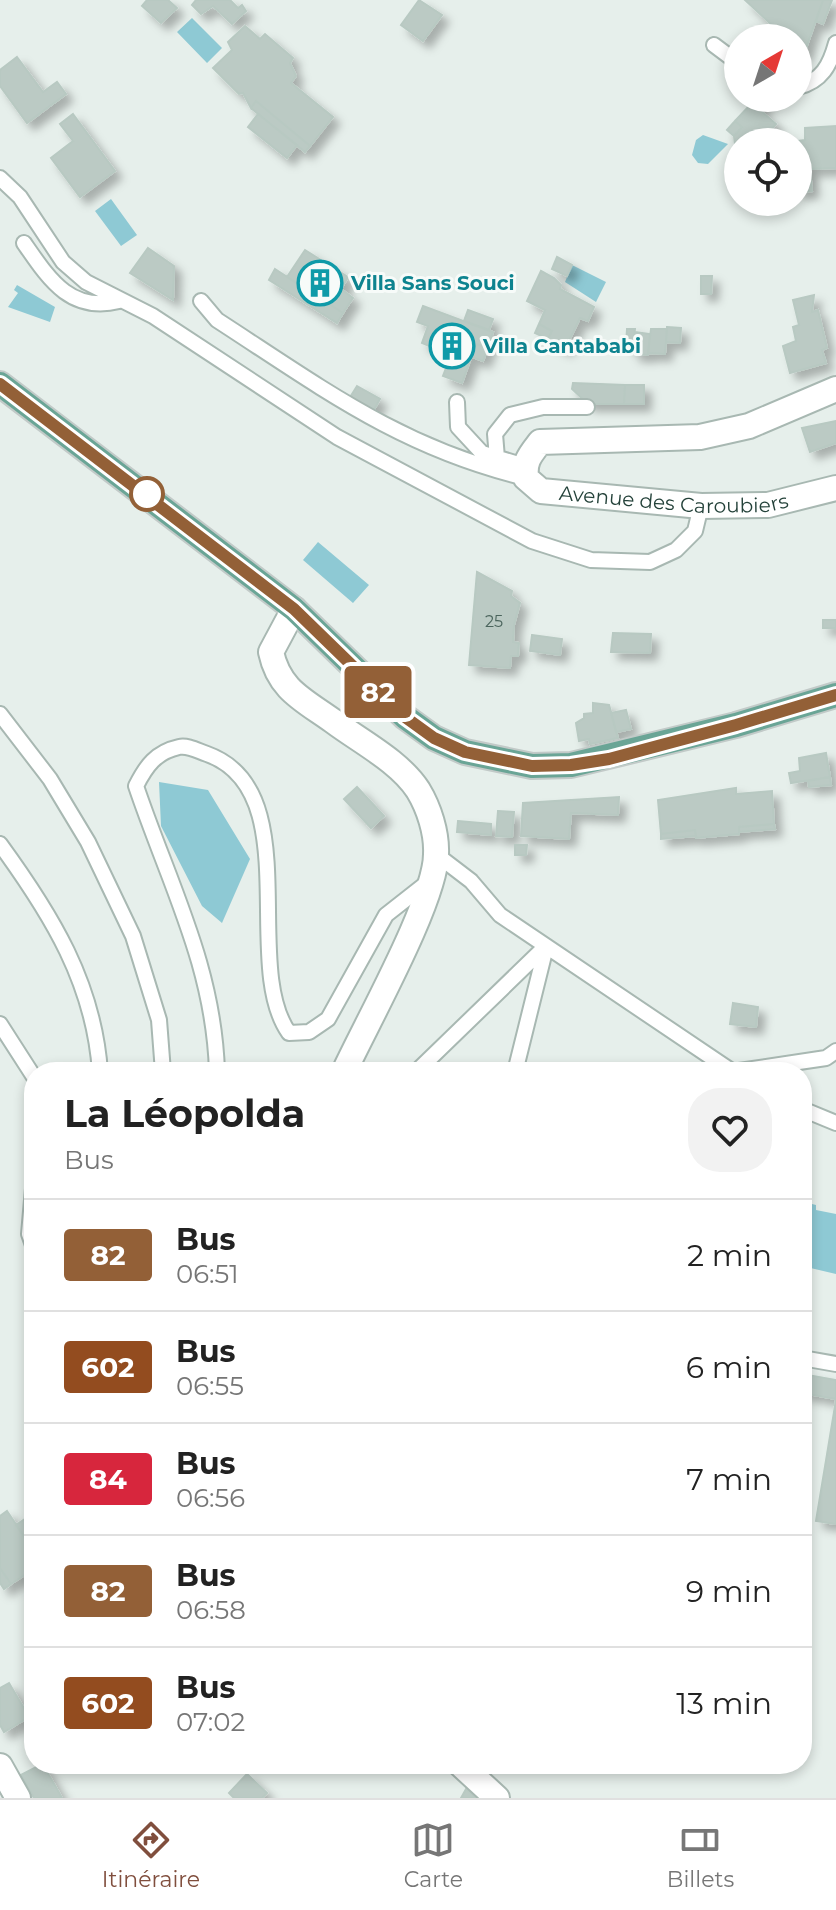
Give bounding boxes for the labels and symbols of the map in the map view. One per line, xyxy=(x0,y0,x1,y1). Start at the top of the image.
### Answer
north arrow xyxy=(724,24,812,112)
building icon: Villa Sans Souci xyxy=(296,259,344,307)
place label: Villa Sans Souci xyxy=(350,271,514,295)
building icon: Villa Cantababi xyxy=(428,322,476,370)
place label: Villa Cantababi xyxy=(482,334,641,358)
unlabelled marker xyxy=(130,477,164,511)
street label: Avenue des Caroubiers xyxy=(558,481,791,518)
house number: 25 xyxy=(485,612,503,631)
line badge: 82 xyxy=(342,666,414,718)

